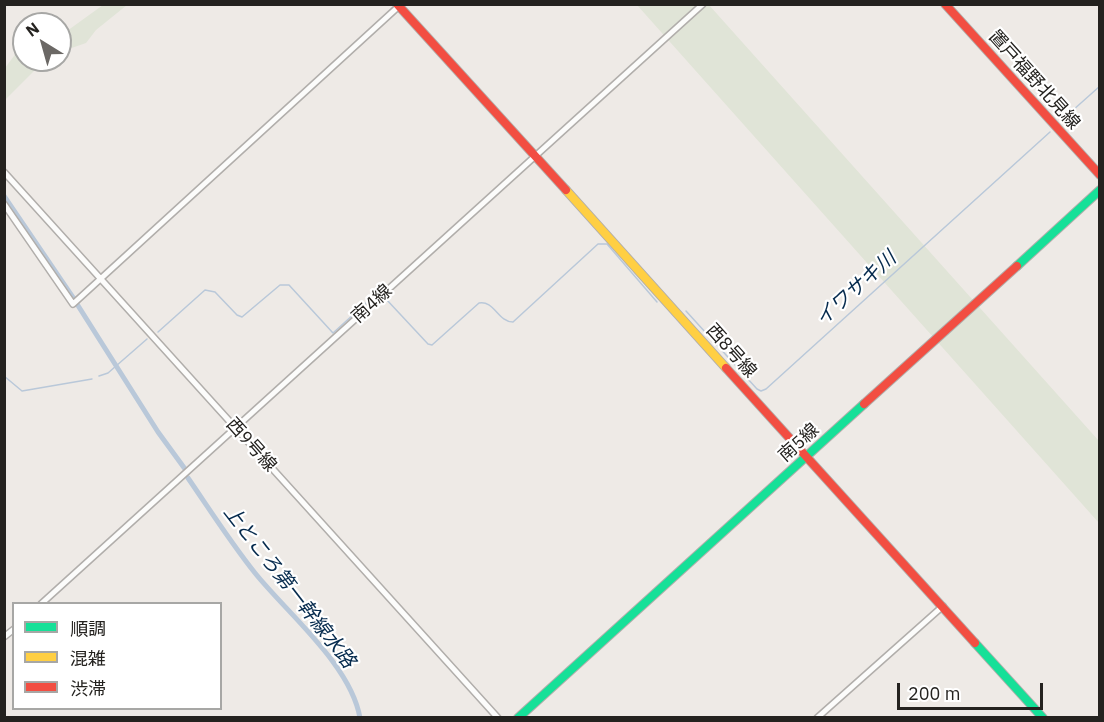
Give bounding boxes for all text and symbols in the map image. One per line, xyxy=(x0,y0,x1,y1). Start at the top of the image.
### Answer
north arrow xyxy=(12,12,72,72)
text: N xyxy=(22,18,43,41)
street label: 置戸福野北見線 xyxy=(984,26,1084,134)
water label: イワサキ川 xyxy=(811,247,901,331)
street label: 南4線 xyxy=(347,280,397,328)
street label: 西8号線 xyxy=(701,320,761,382)
street label: 西9号線 xyxy=(221,414,281,476)
street label: 南5線 xyxy=(774,419,824,467)
water label: 上ところ第一幹線水路 xyxy=(218,501,360,673)
legend xyxy=(12,602,222,710)
text: 順調 xyxy=(70,617,106,640)
text: 混雑 xyxy=(70,647,106,670)
scale bar xyxy=(900,671,1046,709)
text: 渋滞 xyxy=(70,677,106,700)
text: 200 m xyxy=(908,682,960,705)

